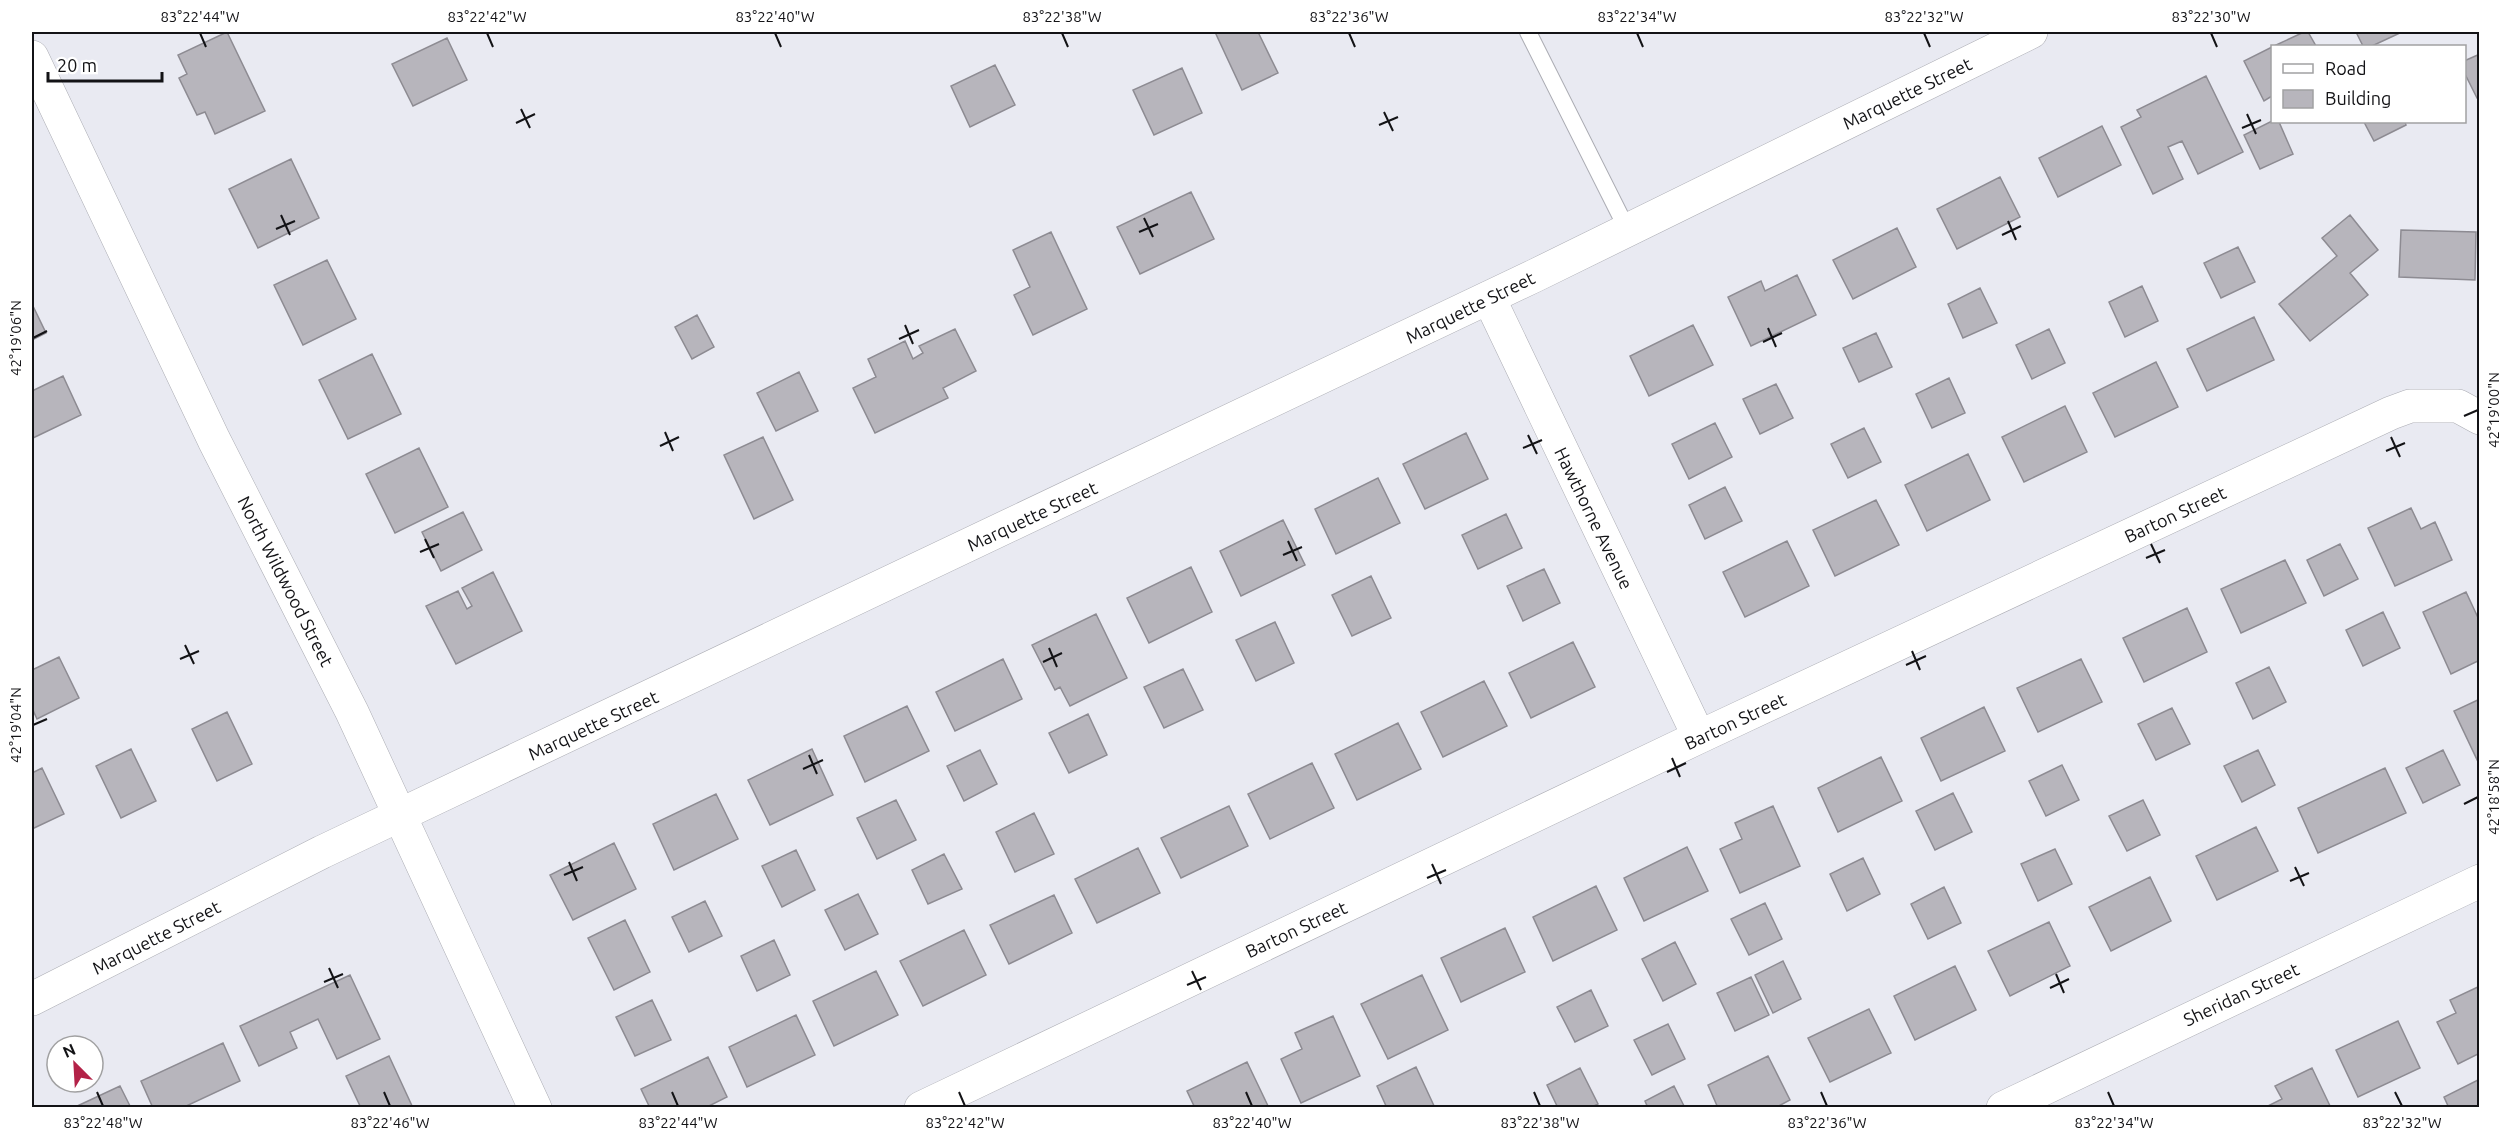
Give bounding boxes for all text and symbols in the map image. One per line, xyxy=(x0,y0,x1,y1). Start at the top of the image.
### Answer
text: 83°22'44"W xyxy=(160,8,240,25)
text: 83°22'42"W xyxy=(447,8,527,25)
text: 83°22'40"W xyxy=(735,8,815,25)
text: 83°22'38"W xyxy=(1022,8,1102,25)
text: 83°22'36"W xyxy=(1309,8,1389,25)
text: 83°22'34"W xyxy=(1597,8,1677,25)
text: 83°22'32"W xyxy=(1884,8,1964,25)
text: 83°22'30"W xyxy=(2171,8,2251,25)
scale bar xyxy=(48,45,162,83)
legend xyxy=(2271,45,2466,123)
street label: Marquette Street xyxy=(1839,53,1975,133)
text: 20 m xyxy=(57,55,97,75)
text: Road xyxy=(2325,58,2367,78)
text: Building xyxy=(2325,88,2391,108)
street label: Marquette Street xyxy=(1402,267,1538,347)
text: 42°19'06"N xyxy=(7,300,24,376)
text: 42°19'00"N xyxy=(2485,372,2502,448)
street label: Hawthorne Avenue xyxy=(1551,444,1637,592)
street label: Marquette Street xyxy=(964,477,1100,555)
street label: Barton Street xyxy=(2121,482,2229,546)
street label: North Wildwood Street xyxy=(234,493,338,669)
street label: Marquette Street xyxy=(525,686,661,764)
text: 42°19'04"N xyxy=(7,687,24,763)
street label: Barton Street xyxy=(1681,689,1789,753)
text: 42°18'58"N xyxy=(2485,759,2502,835)
street label: Marquette Street xyxy=(89,896,223,978)
street label: Barton Street xyxy=(1242,897,1350,961)
street label: Sheridan Street xyxy=(2180,958,2302,1030)
north arrow xyxy=(45,1034,105,1094)
text: N xyxy=(60,1040,78,1061)
text: 83°22'48"W xyxy=(63,1114,143,1131)
text: 83°22'46"W xyxy=(350,1114,430,1131)
text: 83°22'44"W xyxy=(638,1114,718,1131)
text: 83°22'42"W xyxy=(925,1114,1005,1131)
text: 83°22'40"W xyxy=(1212,1114,1292,1131)
text: 83°22'38"W xyxy=(1500,1114,1580,1131)
text: 83°22'36"W xyxy=(1787,1114,1867,1131)
text: 83°22'34"W xyxy=(2074,1114,2154,1131)
text: 83°22'32"W xyxy=(2362,1114,2442,1131)

